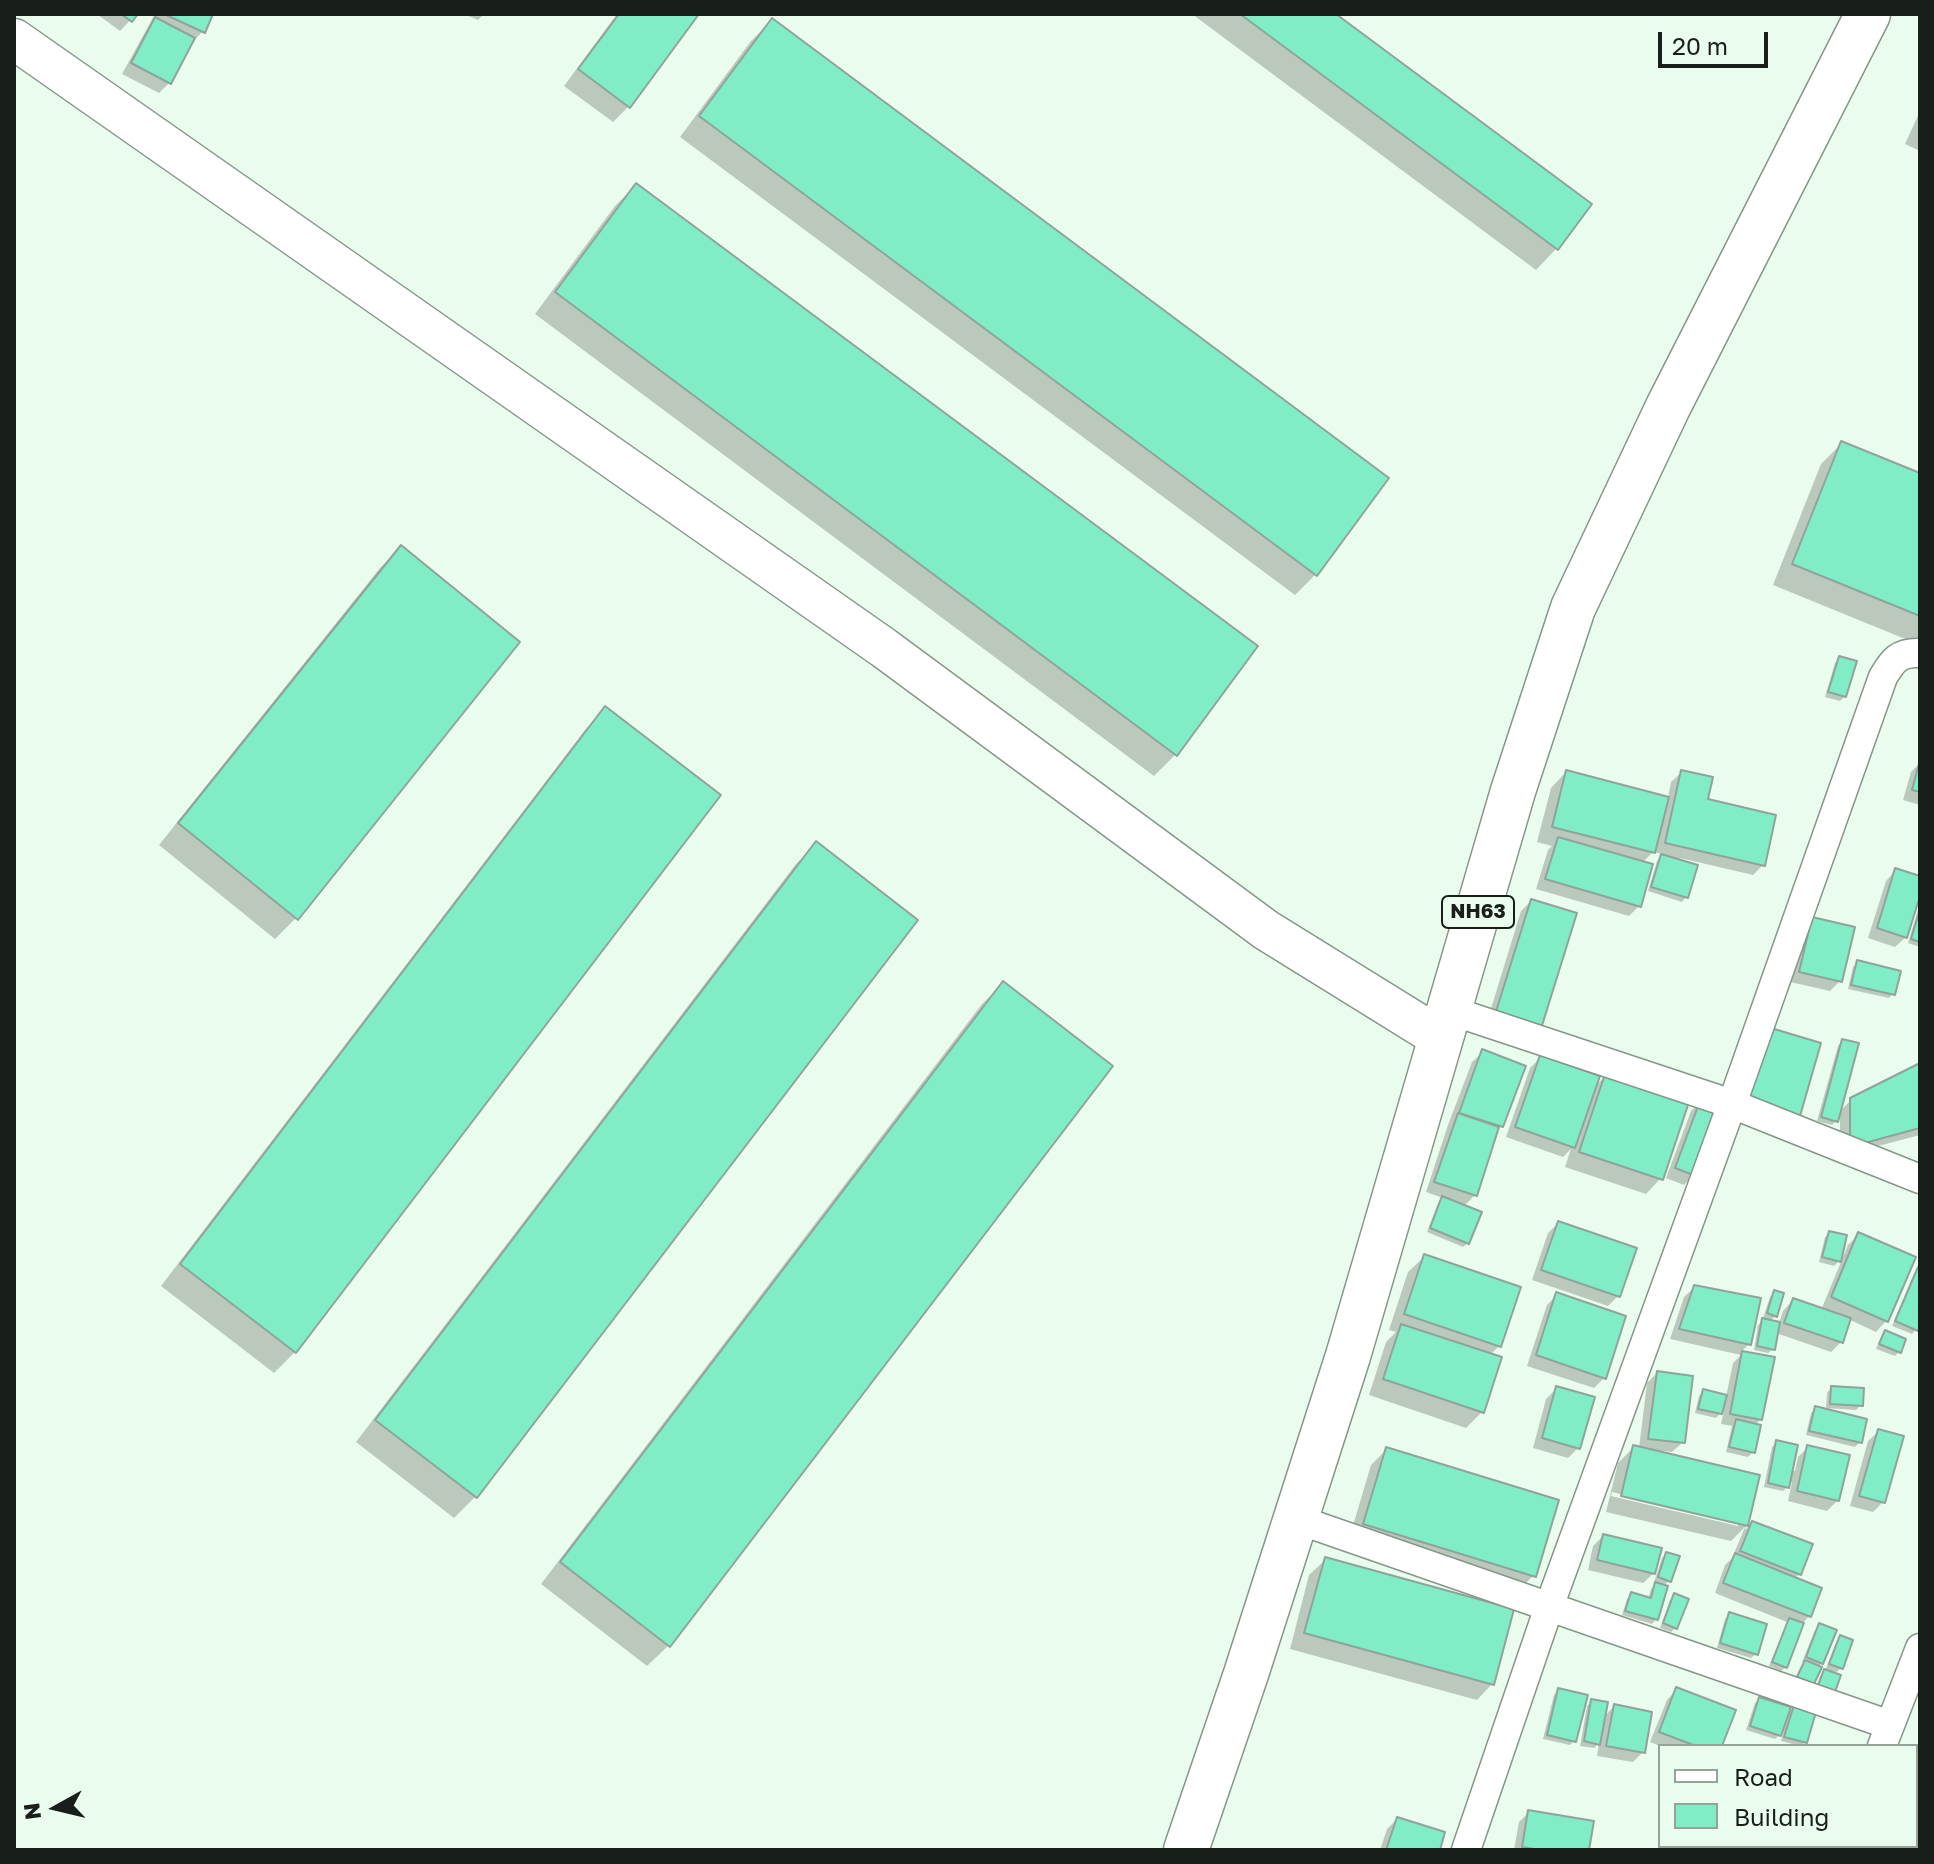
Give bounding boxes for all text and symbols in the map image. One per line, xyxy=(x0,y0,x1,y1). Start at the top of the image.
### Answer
scale bar xyxy=(1662,16,1772,66)
text: 20 m xyxy=(1672,31,1728,60)
road number: NH63 xyxy=(1442,896,1514,928)
legend xyxy=(1658,1744,1918,1848)
text: Road xyxy=(1734,1762,1793,1791)
north arrow xyxy=(16,1768,96,1848)
text: N xyxy=(17,1801,46,1822)
text: Building xyxy=(1734,1802,1829,1831)

